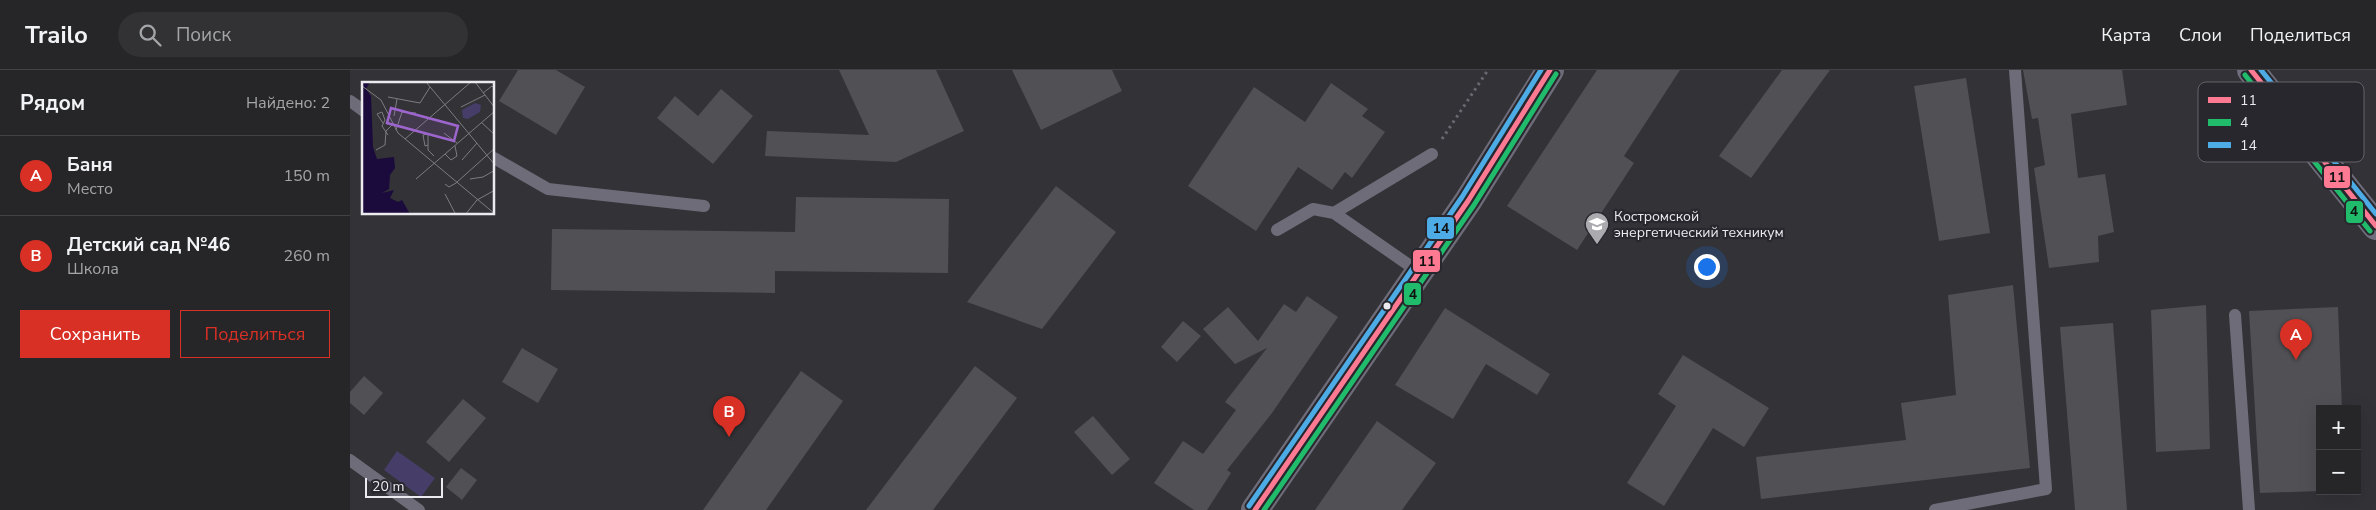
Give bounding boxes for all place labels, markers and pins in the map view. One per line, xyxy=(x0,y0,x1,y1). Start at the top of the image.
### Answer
place label: Костромской энергетический техникум xyxy=(1614,207,1784,242)
school or university icon: Костромской энергетический техникум xyxy=(1584,211,1610,245)
unlabelled marker xyxy=(1382,301,1392,311)
pin: A xyxy=(2280,319,2312,360)
pin: B xyxy=(713,396,745,437)

